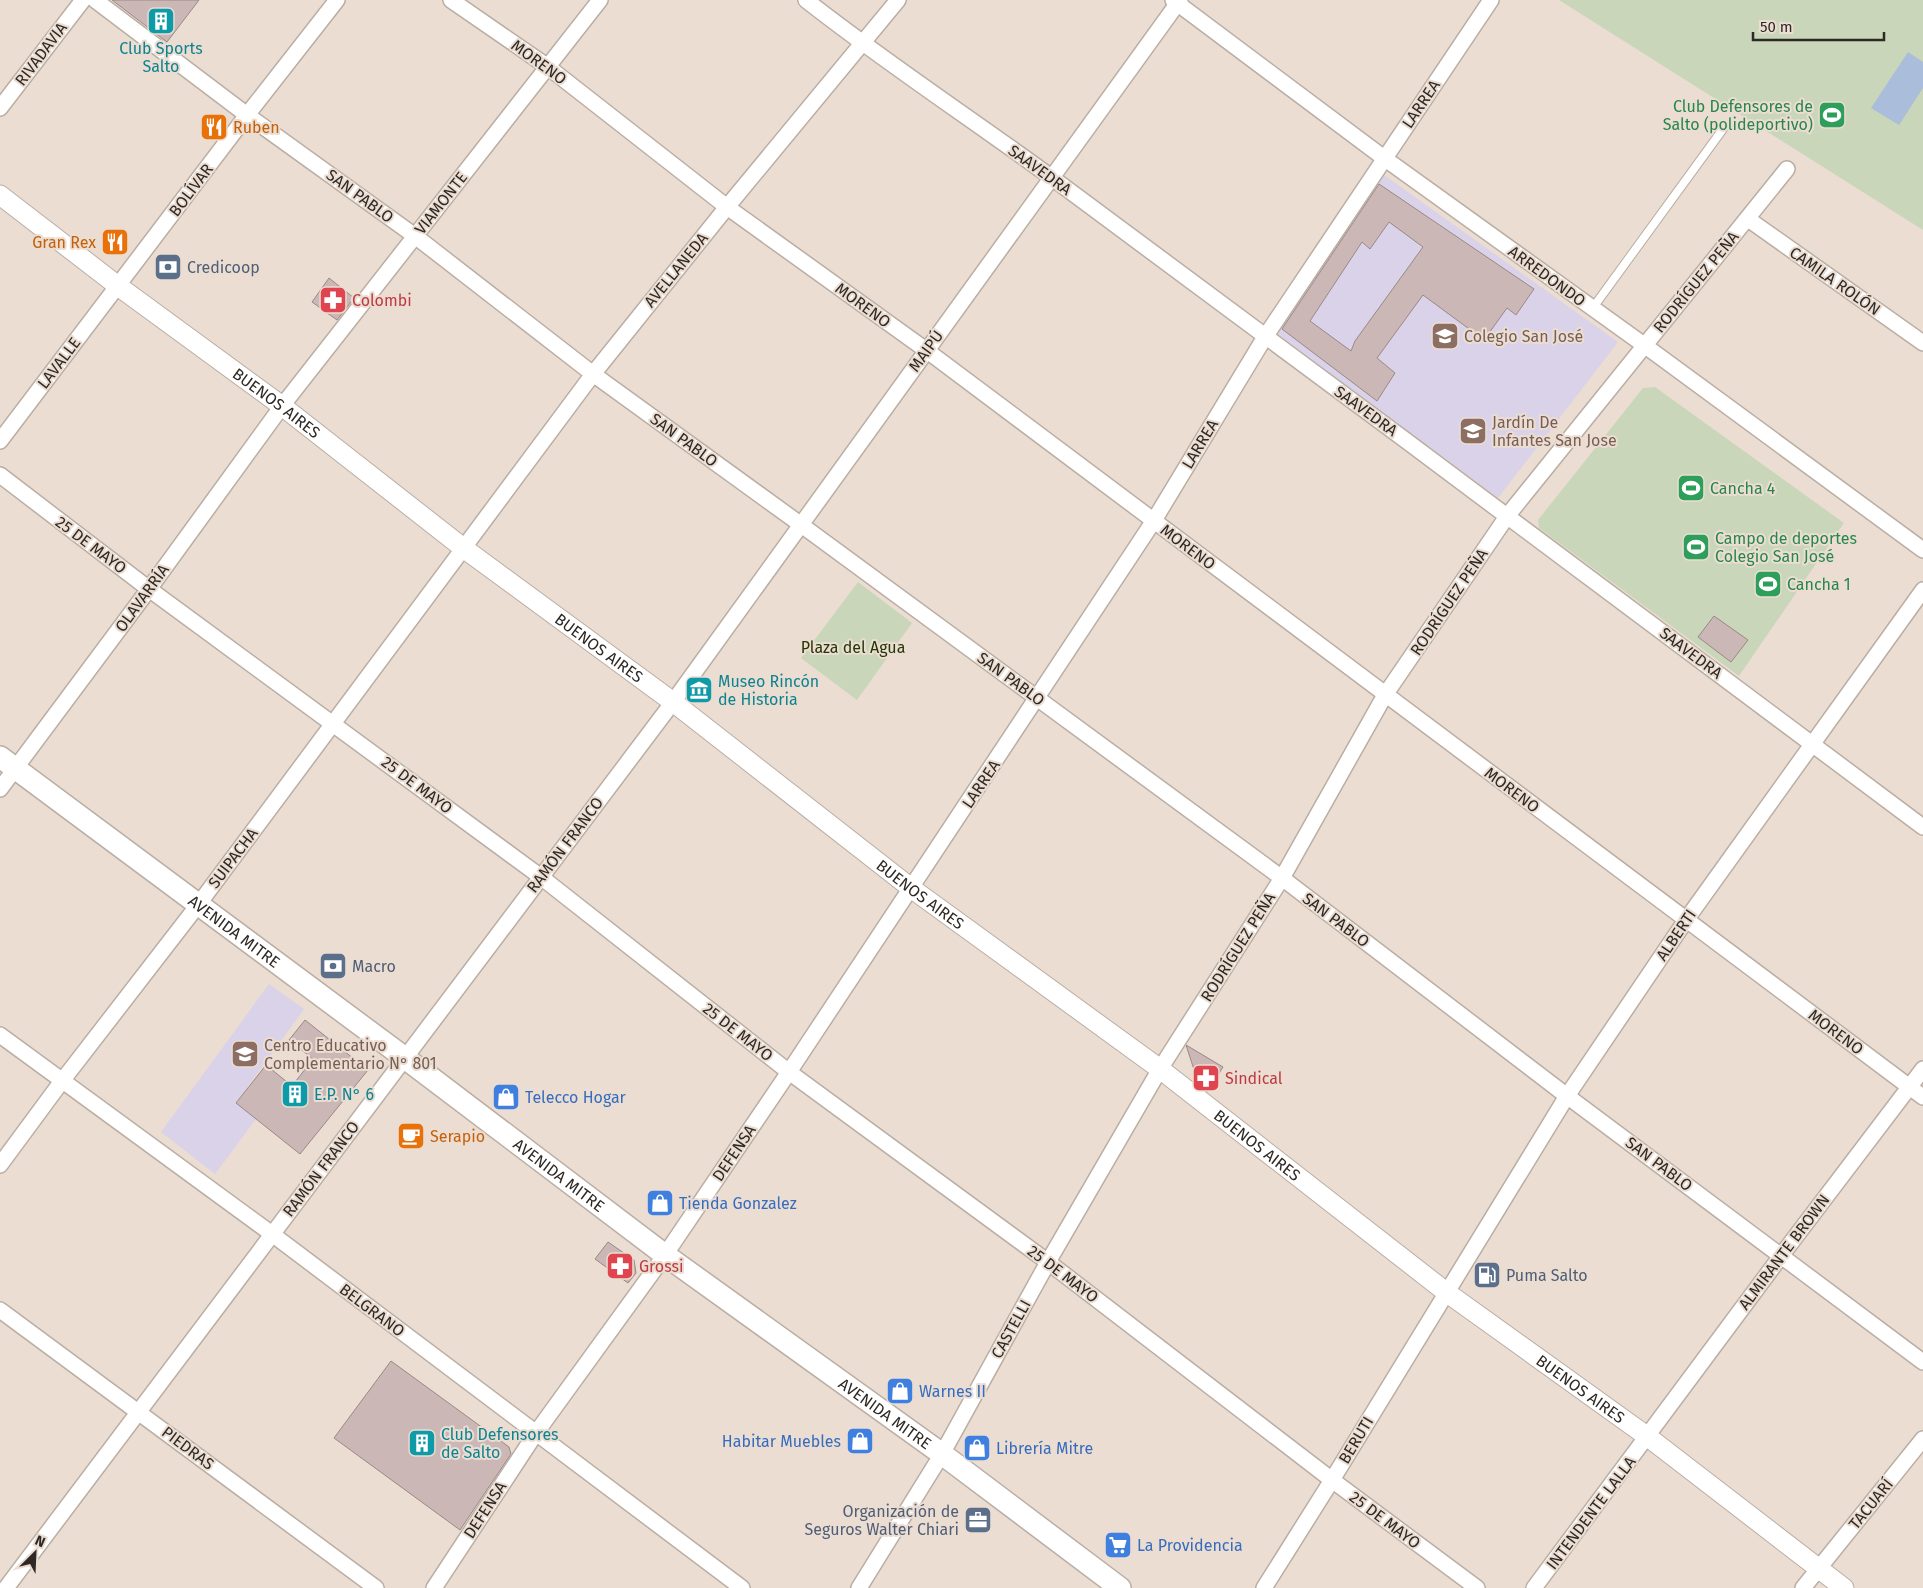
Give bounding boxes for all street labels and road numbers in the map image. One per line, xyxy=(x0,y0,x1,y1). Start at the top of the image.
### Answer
street label: RIVADAVIA xyxy=(11,18,71,89)
street label: MORENO xyxy=(508,36,570,88)
street label: LARREA xyxy=(1398,76,1444,132)
street label: SAAVEDRA xyxy=(1005,141,1076,200)
street label: BOLÍVAR xyxy=(164,159,217,220)
street label: SAN PABLO xyxy=(323,165,397,227)
street label: VIAMONTE xyxy=(411,168,471,238)
street label: RODRÍGUEZ PEÑA xyxy=(1649,226,1743,337)
street label: AVELLANEDA xyxy=(640,228,712,311)
street label: ARREDONDO xyxy=(1505,242,1589,310)
street label: CAMILA ROLÓN xyxy=(1786,242,1885,319)
street label: MORENO xyxy=(832,279,894,331)
street label: MAIPÚ xyxy=(904,326,947,375)
street label: LAVALLE xyxy=(34,334,84,392)
street label: BUENOS AIRES xyxy=(229,364,324,442)
street label: SAAVEDRA xyxy=(1331,382,1402,441)
street label: SAN PABLO xyxy=(647,409,721,471)
street label: LARREA xyxy=(1178,415,1223,472)
street label: 25 DE MAYO xyxy=(52,512,130,578)
street label: MORENO xyxy=(1157,520,1219,574)
street label: RODRÍGUEZ PEÑA xyxy=(1405,544,1492,659)
street label: OLAVARRÍA xyxy=(110,559,173,636)
street label: BUENOS AIRES xyxy=(551,609,647,687)
street label: SAAVEDRA xyxy=(1656,623,1727,683)
street label: SAN PABLO xyxy=(974,648,1048,710)
street label: 25 DE MAYO xyxy=(378,752,456,818)
street label: LARREA xyxy=(958,756,1004,812)
street label: MORENO xyxy=(1481,763,1543,817)
street label: RAMÓN FRANCO xyxy=(522,793,607,897)
street label: SUIPACHA xyxy=(204,824,262,892)
street label: BUENOS AIRES xyxy=(873,855,968,933)
street label: RODRÍGUEZ PEÑA xyxy=(1196,888,1280,1005)
street label: SAN PABLO xyxy=(1299,889,1373,951)
street label: AVENIDA MITRE xyxy=(185,891,284,971)
street label: ALBERTI xyxy=(1652,906,1700,964)
street label: 25 DE MAYO xyxy=(699,999,777,1065)
street label: MORENO xyxy=(1805,1005,1867,1059)
street label: BUENOS AIRES xyxy=(1210,1105,1305,1185)
street label: RAMÓN FRANCO xyxy=(278,1117,363,1221)
street label: DEFENSA xyxy=(708,1120,760,1185)
street label: SAN PABLO xyxy=(1622,1133,1696,1195)
street label: AVENIDA MITRE xyxy=(510,1134,608,1215)
street label: ALMIRANTE BROWN xyxy=(1734,1191,1834,1313)
street label: 25 DE MAYO xyxy=(1024,1241,1102,1307)
street label: BELGRANO xyxy=(336,1279,408,1341)
street label: CASTELLI xyxy=(987,1296,1035,1362)
street label: BUENOS AIRES xyxy=(1533,1350,1629,1427)
street label: AVENIDA MITRE xyxy=(835,1374,935,1453)
street label: BERUTI xyxy=(1335,1413,1377,1467)
street label: PIEDRAS xyxy=(158,1422,218,1474)
street label: INTENDENTE LALLA xyxy=(1542,1452,1640,1573)
street label: TACUARÍ xyxy=(1844,1474,1897,1533)
street label: DEFENSA xyxy=(460,1477,511,1542)
street label: 25 DE MAYO xyxy=(1346,1487,1424,1553)

